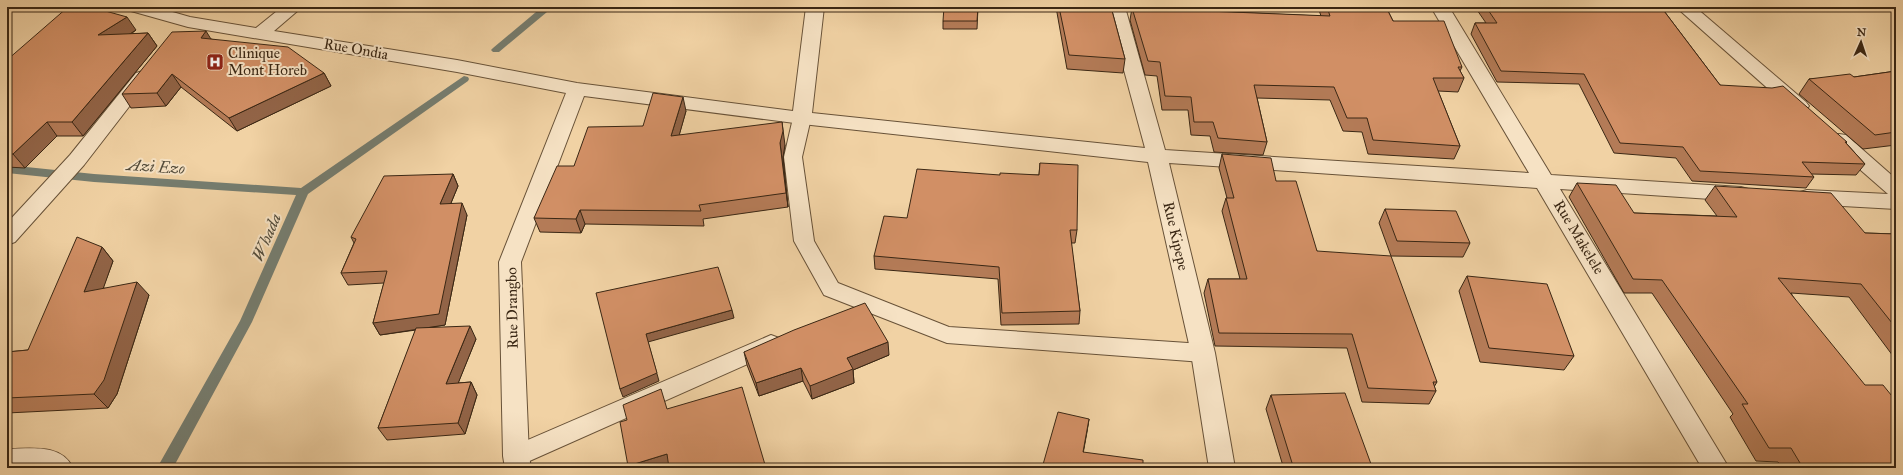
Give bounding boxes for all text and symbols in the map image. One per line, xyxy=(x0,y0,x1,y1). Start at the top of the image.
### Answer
north arrow xyxy=(1841,22,1881,62)
text: N xyxy=(1856,26,1867,39)
street label: Rue Ondia xyxy=(322,34,390,64)
place label: Clinique Mont Horeb xyxy=(228,44,307,79)
hospital icon: Clinique Mont Horeb xyxy=(205,52,225,72)
water label: Azi Ezo xyxy=(124,155,186,178)
street label: Rue Makelele xyxy=(1550,197,1608,277)
street label: Rue Kipepe xyxy=(1159,200,1193,272)
water label: Whada xyxy=(248,210,285,264)
street label: Rue Drangbo xyxy=(502,267,522,349)

